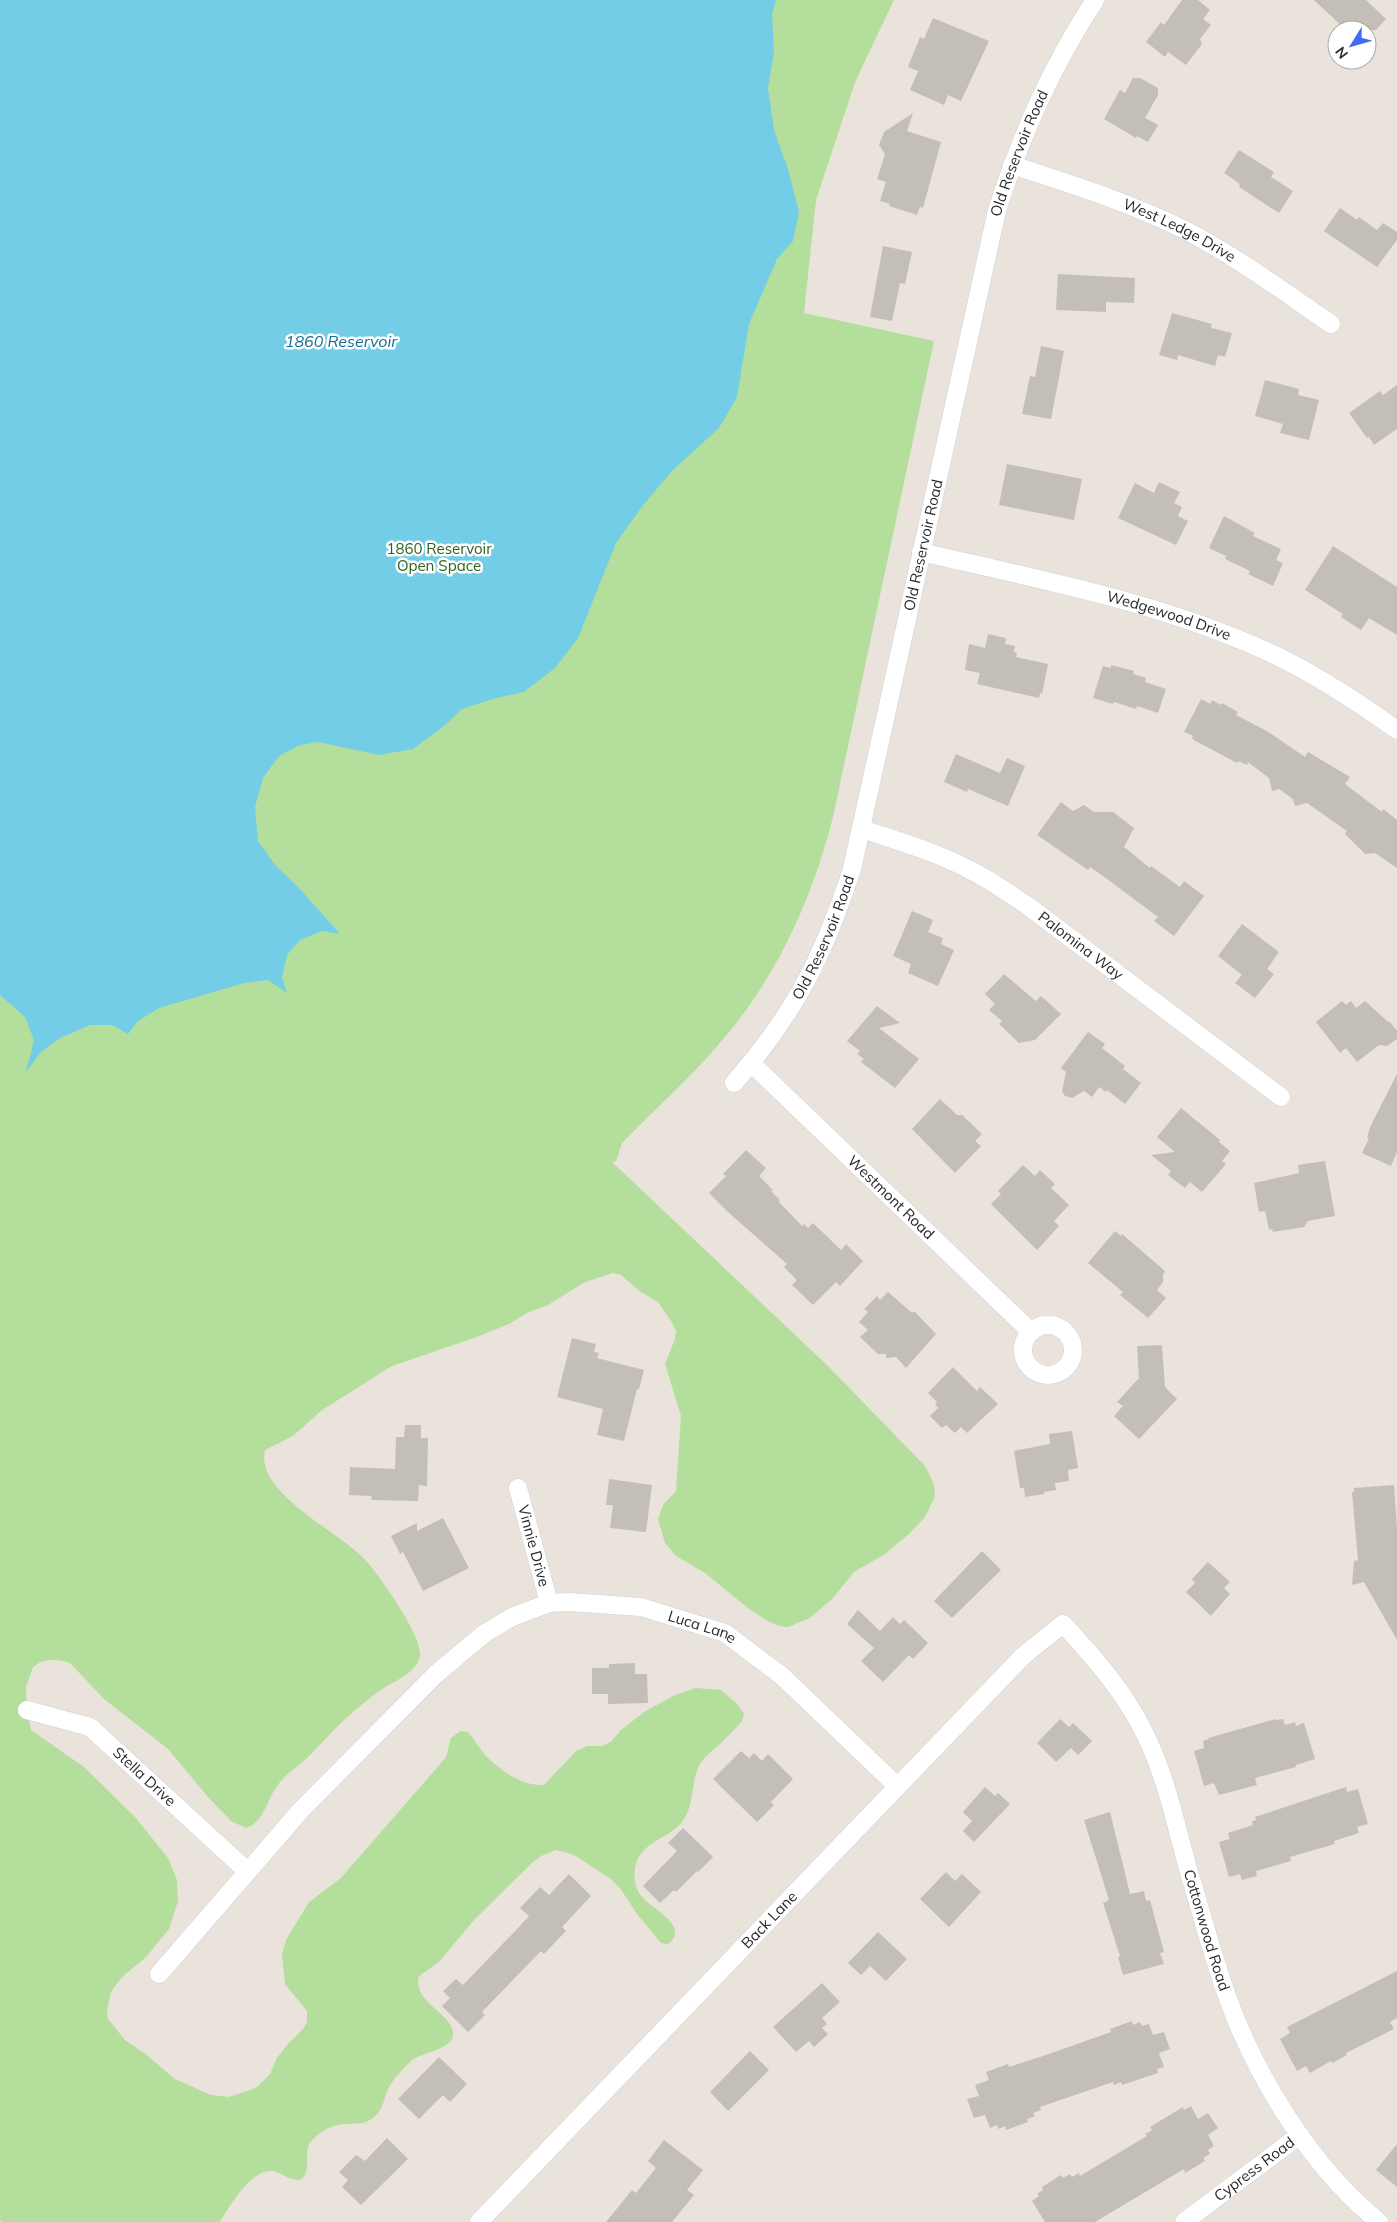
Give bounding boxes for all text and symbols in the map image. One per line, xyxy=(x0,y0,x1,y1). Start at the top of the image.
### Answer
north arrow xyxy=(1327,20,1377,70)
text: N xyxy=(1331,43,1352,62)
street label: Old Reservoir Road xyxy=(986,87,1052,218)
street label: West Ledge Drive xyxy=(1121,194,1239,266)
water label: 1860 Reservoir xyxy=(285,331,398,351)
street label: Old Reservoir Road xyxy=(899,477,946,613)
park label: 1860 Reservoir Open Space xyxy=(386,539,492,575)
street label: Wedgewood Drive xyxy=(1105,586,1234,644)
street label: Old Reservoir Road xyxy=(787,873,858,1003)
street label: Palomina Way xyxy=(1035,907,1127,984)
street label: Westmont Road xyxy=(844,1151,939,1243)
street label: Vinnie Drive xyxy=(514,1503,554,1589)
street label: Luca Lane xyxy=(666,1606,741,1647)
street label: Stella Drive xyxy=(109,1743,180,1810)
street label: Cottonwood Road xyxy=(1180,1867,1234,1993)
street label: Back Lane xyxy=(737,1887,801,1952)
street label: Cypress Road xyxy=(1210,2132,1298,2205)

